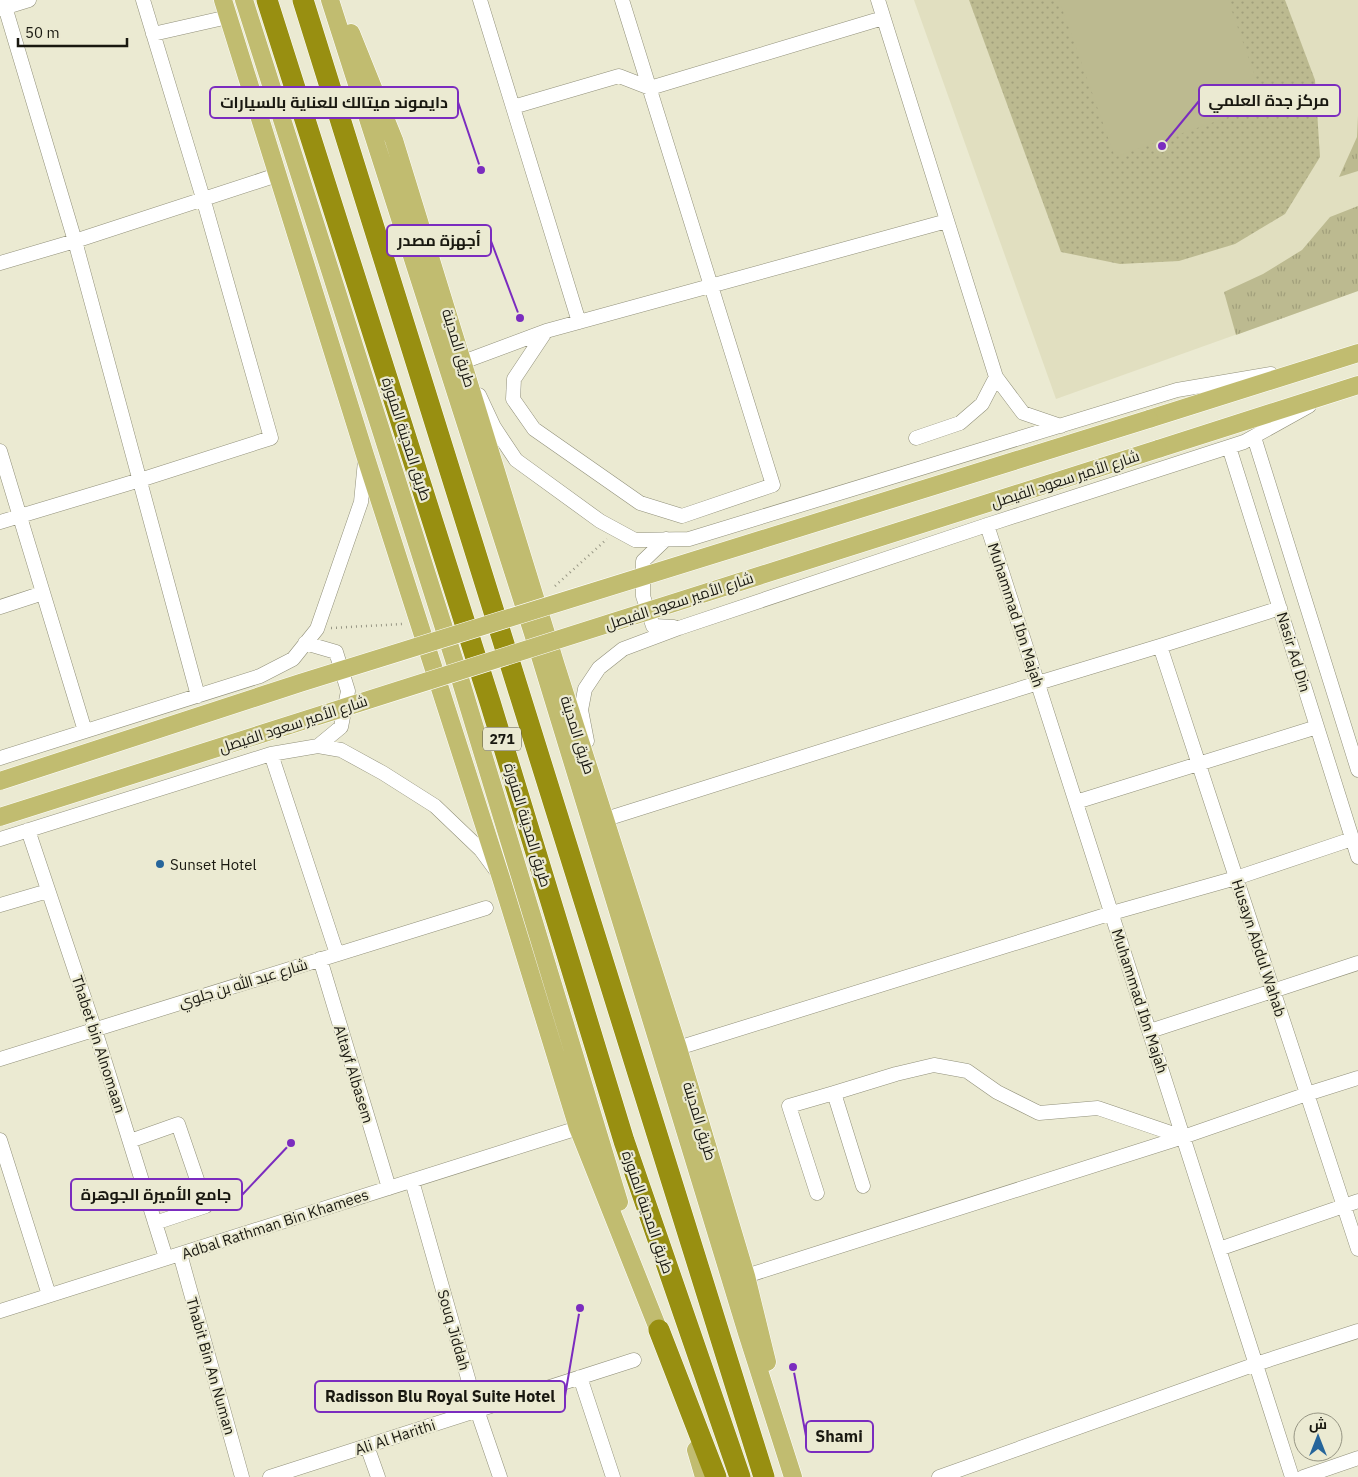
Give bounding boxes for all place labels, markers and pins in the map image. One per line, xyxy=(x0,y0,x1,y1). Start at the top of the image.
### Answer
callout: مركز جدة العلمي xyxy=(1199,85,1340,116)
callout: دايموند ميتالك للعناية بالسيارات xyxy=(210,87,458,118)
callout: أجهزة مصدر xyxy=(387,225,491,256)
place label: Sunset Hotel xyxy=(170,855,257,874)
marker: Sunset Hotel xyxy=(154,858,166,870)
callout: جامع الأميرة الجوهرة xyxy=(71,1179,242,1210)
callout: Radisson Blu Royal Suite Hotel xyxy=(315,1381,565,1412)
callout: Shami xyxy=(806,1421,873,1452)

